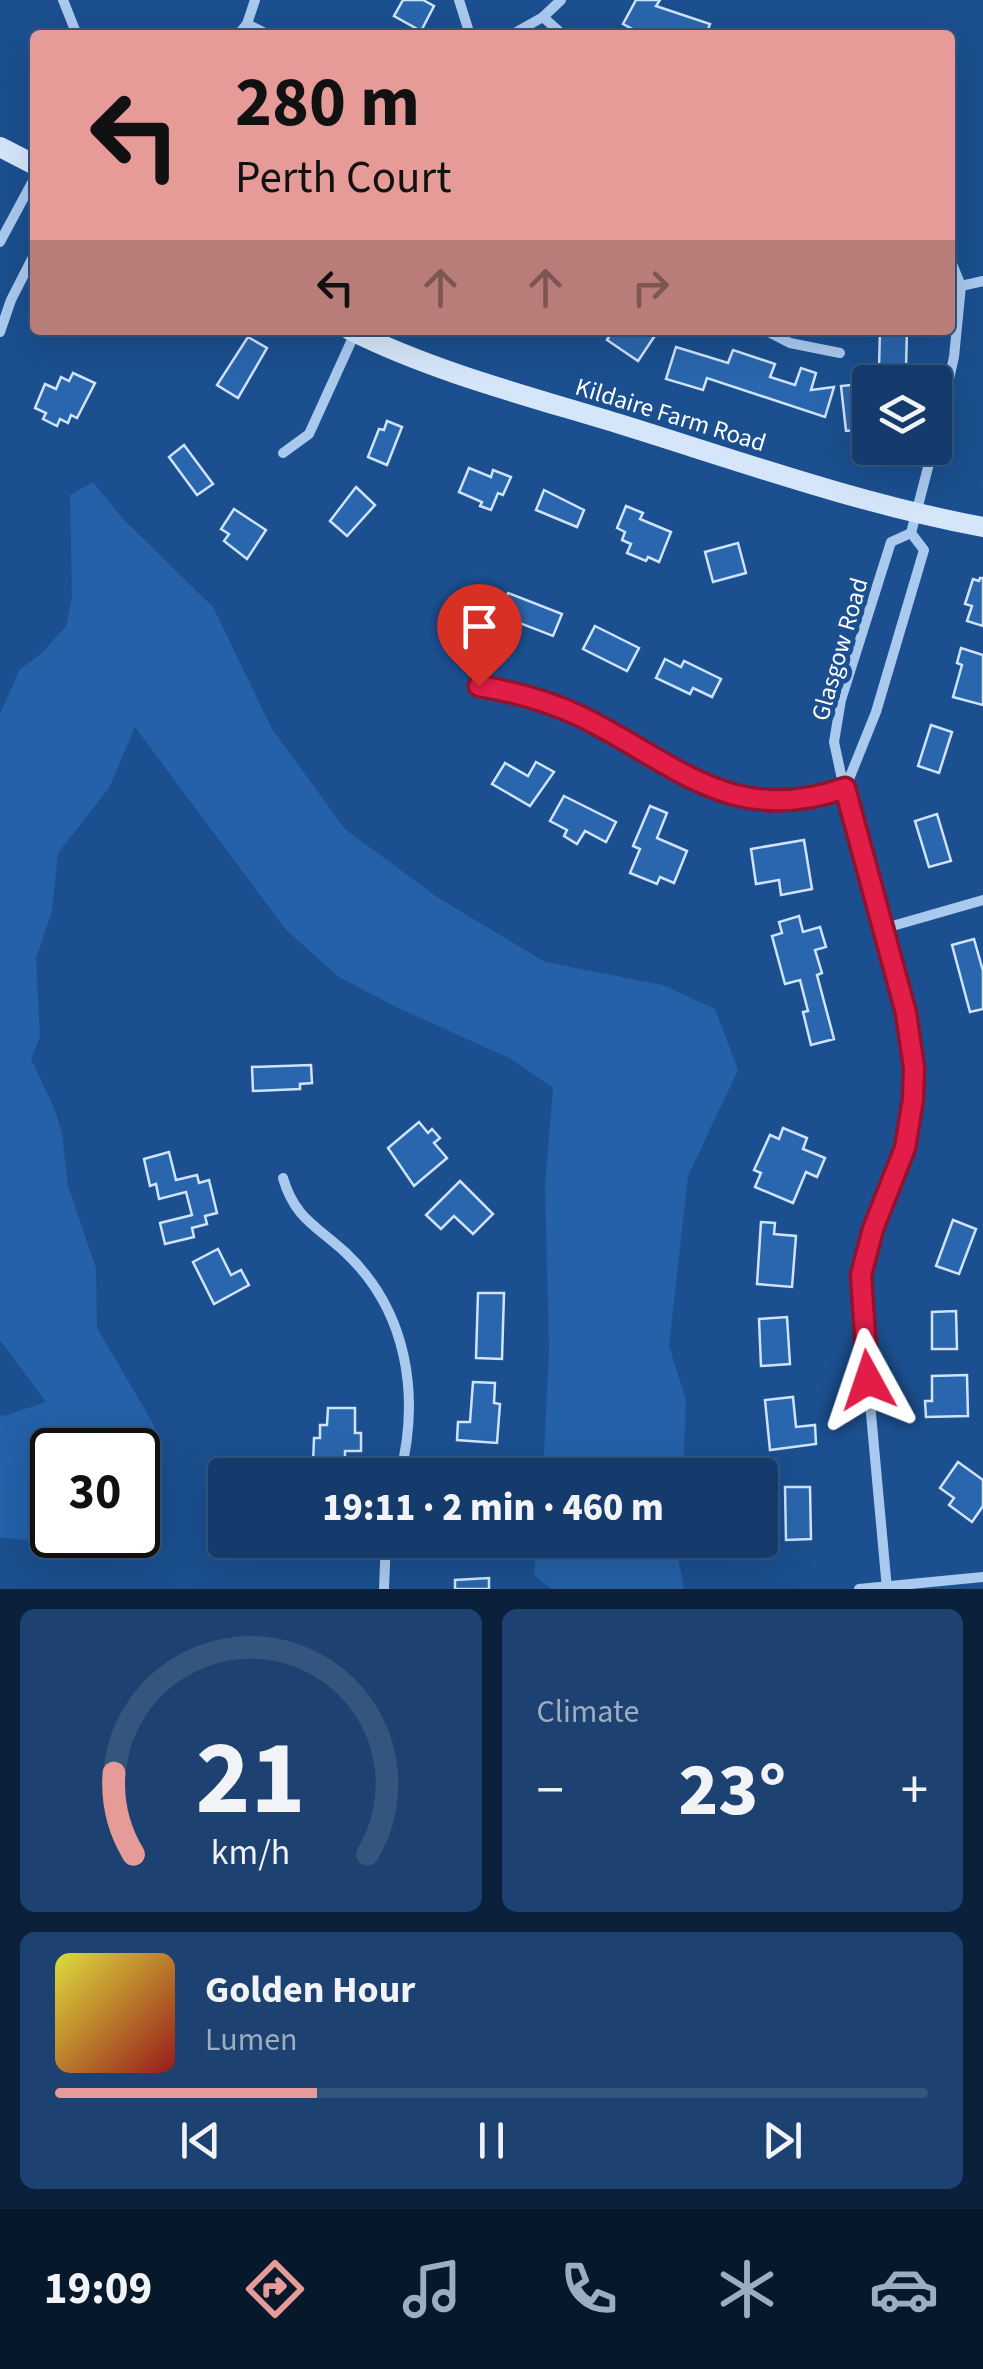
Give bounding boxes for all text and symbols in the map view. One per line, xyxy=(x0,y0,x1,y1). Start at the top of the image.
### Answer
text: 280 m xyxy=(235,53,420,153)
icon: left xyxy=(70,70,200,200)
text: Perth Court xyxy=(235,146,451,210)
icon: left xyxy=(308,260,363,315)
icon: ahead xyxy=(413,260,468,315)
icon: ahead xyxy=(518,260,573,315)
icon: right xyxy=(623,260,678,315)
map controls xyxy=(852,365,952,465)
button: layers xyxy=(852,365,952,465)
street label: Kildaire Farm Road xyxy=(571,369,770,461)
street label: Glasgow Road xyxy=(802,574,878,725)
pin xyxy=(437,584,522,687)
icon: arrive xyxy=(452,599,507,654)
position arrow xyxy=(816,1328,920,1432)
speed limit sign: 30 xyxy=(30,1428,160,1558)
text: 19:11 · 2 min · 460 m xyxy=(322,1481,664,1535)
text: Climate xyxy=(537,1689,639,1735)
text: 21 xyxy=(196,1706,306,1854)
text: 23° xyxy=(678,1737,786,1844)
text: − xyxy=(537,1752,564,1830)
text: + xyxy=(901,1752,928,1830)
text: km/h xyxy=(211,1827,290,1878)
text: Golden Hour xyxy=(205,1963,415,2017)
text: Lumen xyxy=(205,2017,298,2063)
icon: previous xyxy=(173,2113,228,2168)
icon: pause xyxy=(464,2113,519,2168)
icon: next xyxy=(755,2113,810,2168)
icon: directions xyxy=(240,2254,310,2324)
icon: music xyxy=(397,2254,467,2324)
icon: phone xyxy=(554,2254,624,2324)
icon: climate xyxy=(712,2254,782,2324)
icon: car xyxy=(869,2254,939,2324)
text: 19:09 xyxy=(44,2257,152,2321)

